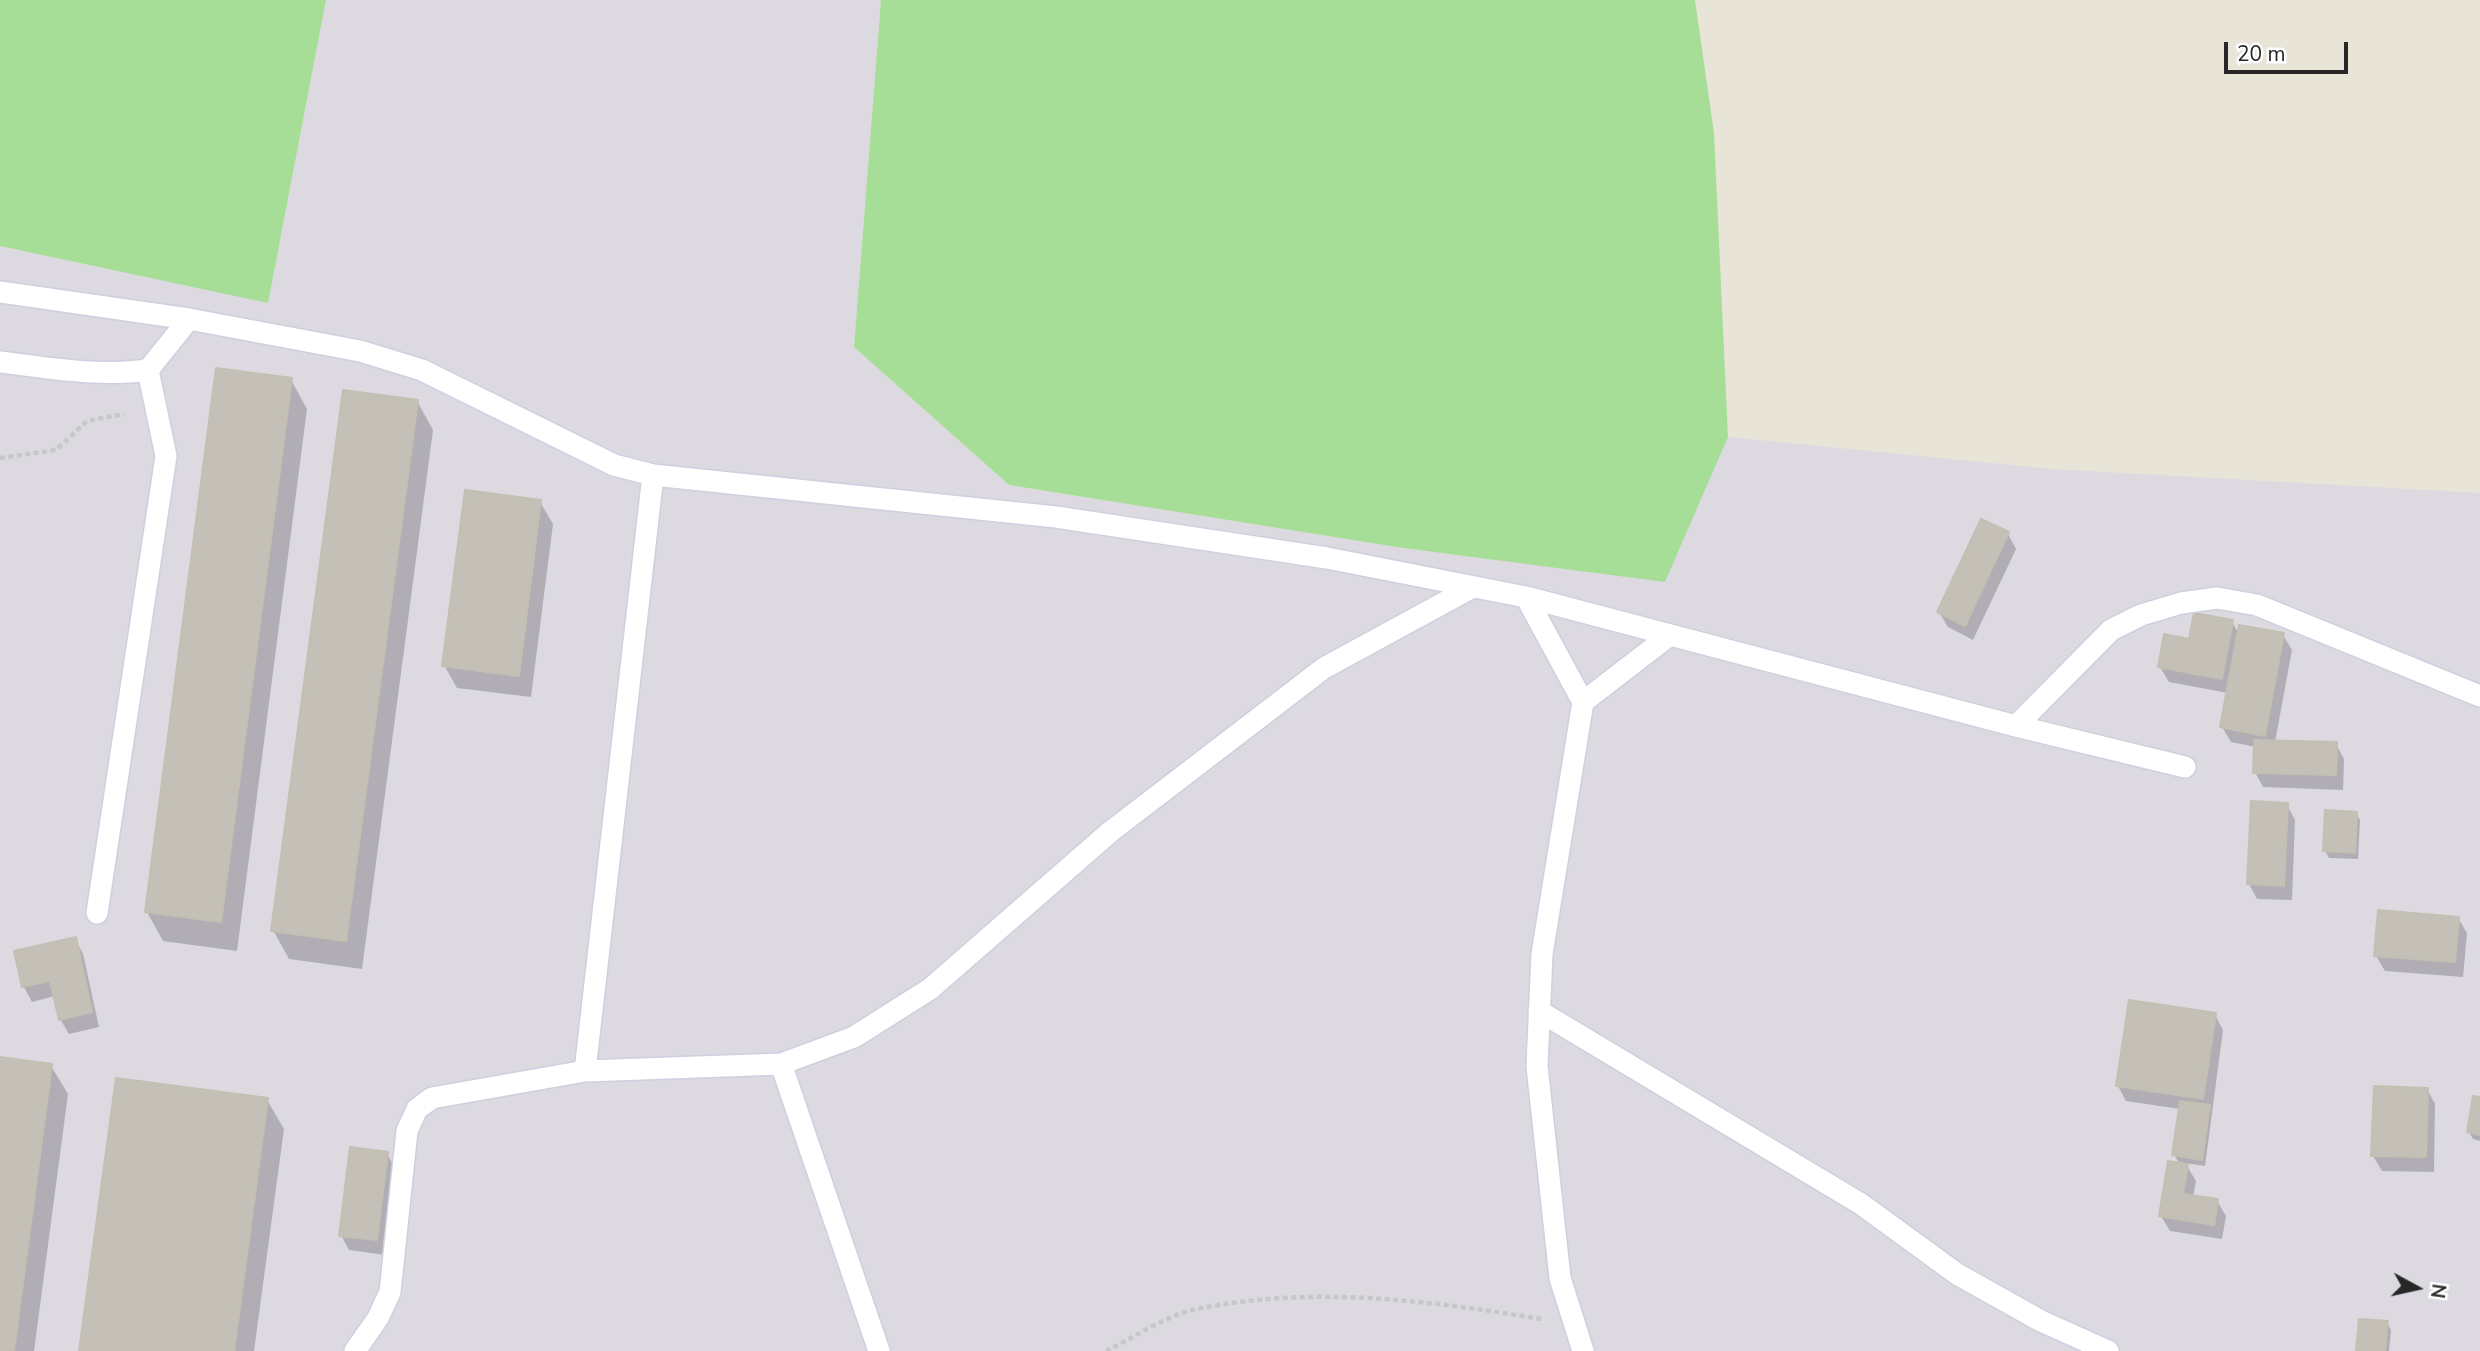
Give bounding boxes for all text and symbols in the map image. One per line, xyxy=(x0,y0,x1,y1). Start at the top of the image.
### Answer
scale bar xyxy=(2228,28,2352,72)
text: 20 m xyxy=(2237,40,2286,68)
north arrow xyxy=(2382,1253,2452,1323)
text: N xyxy=(2424,1282,2452,1300)

